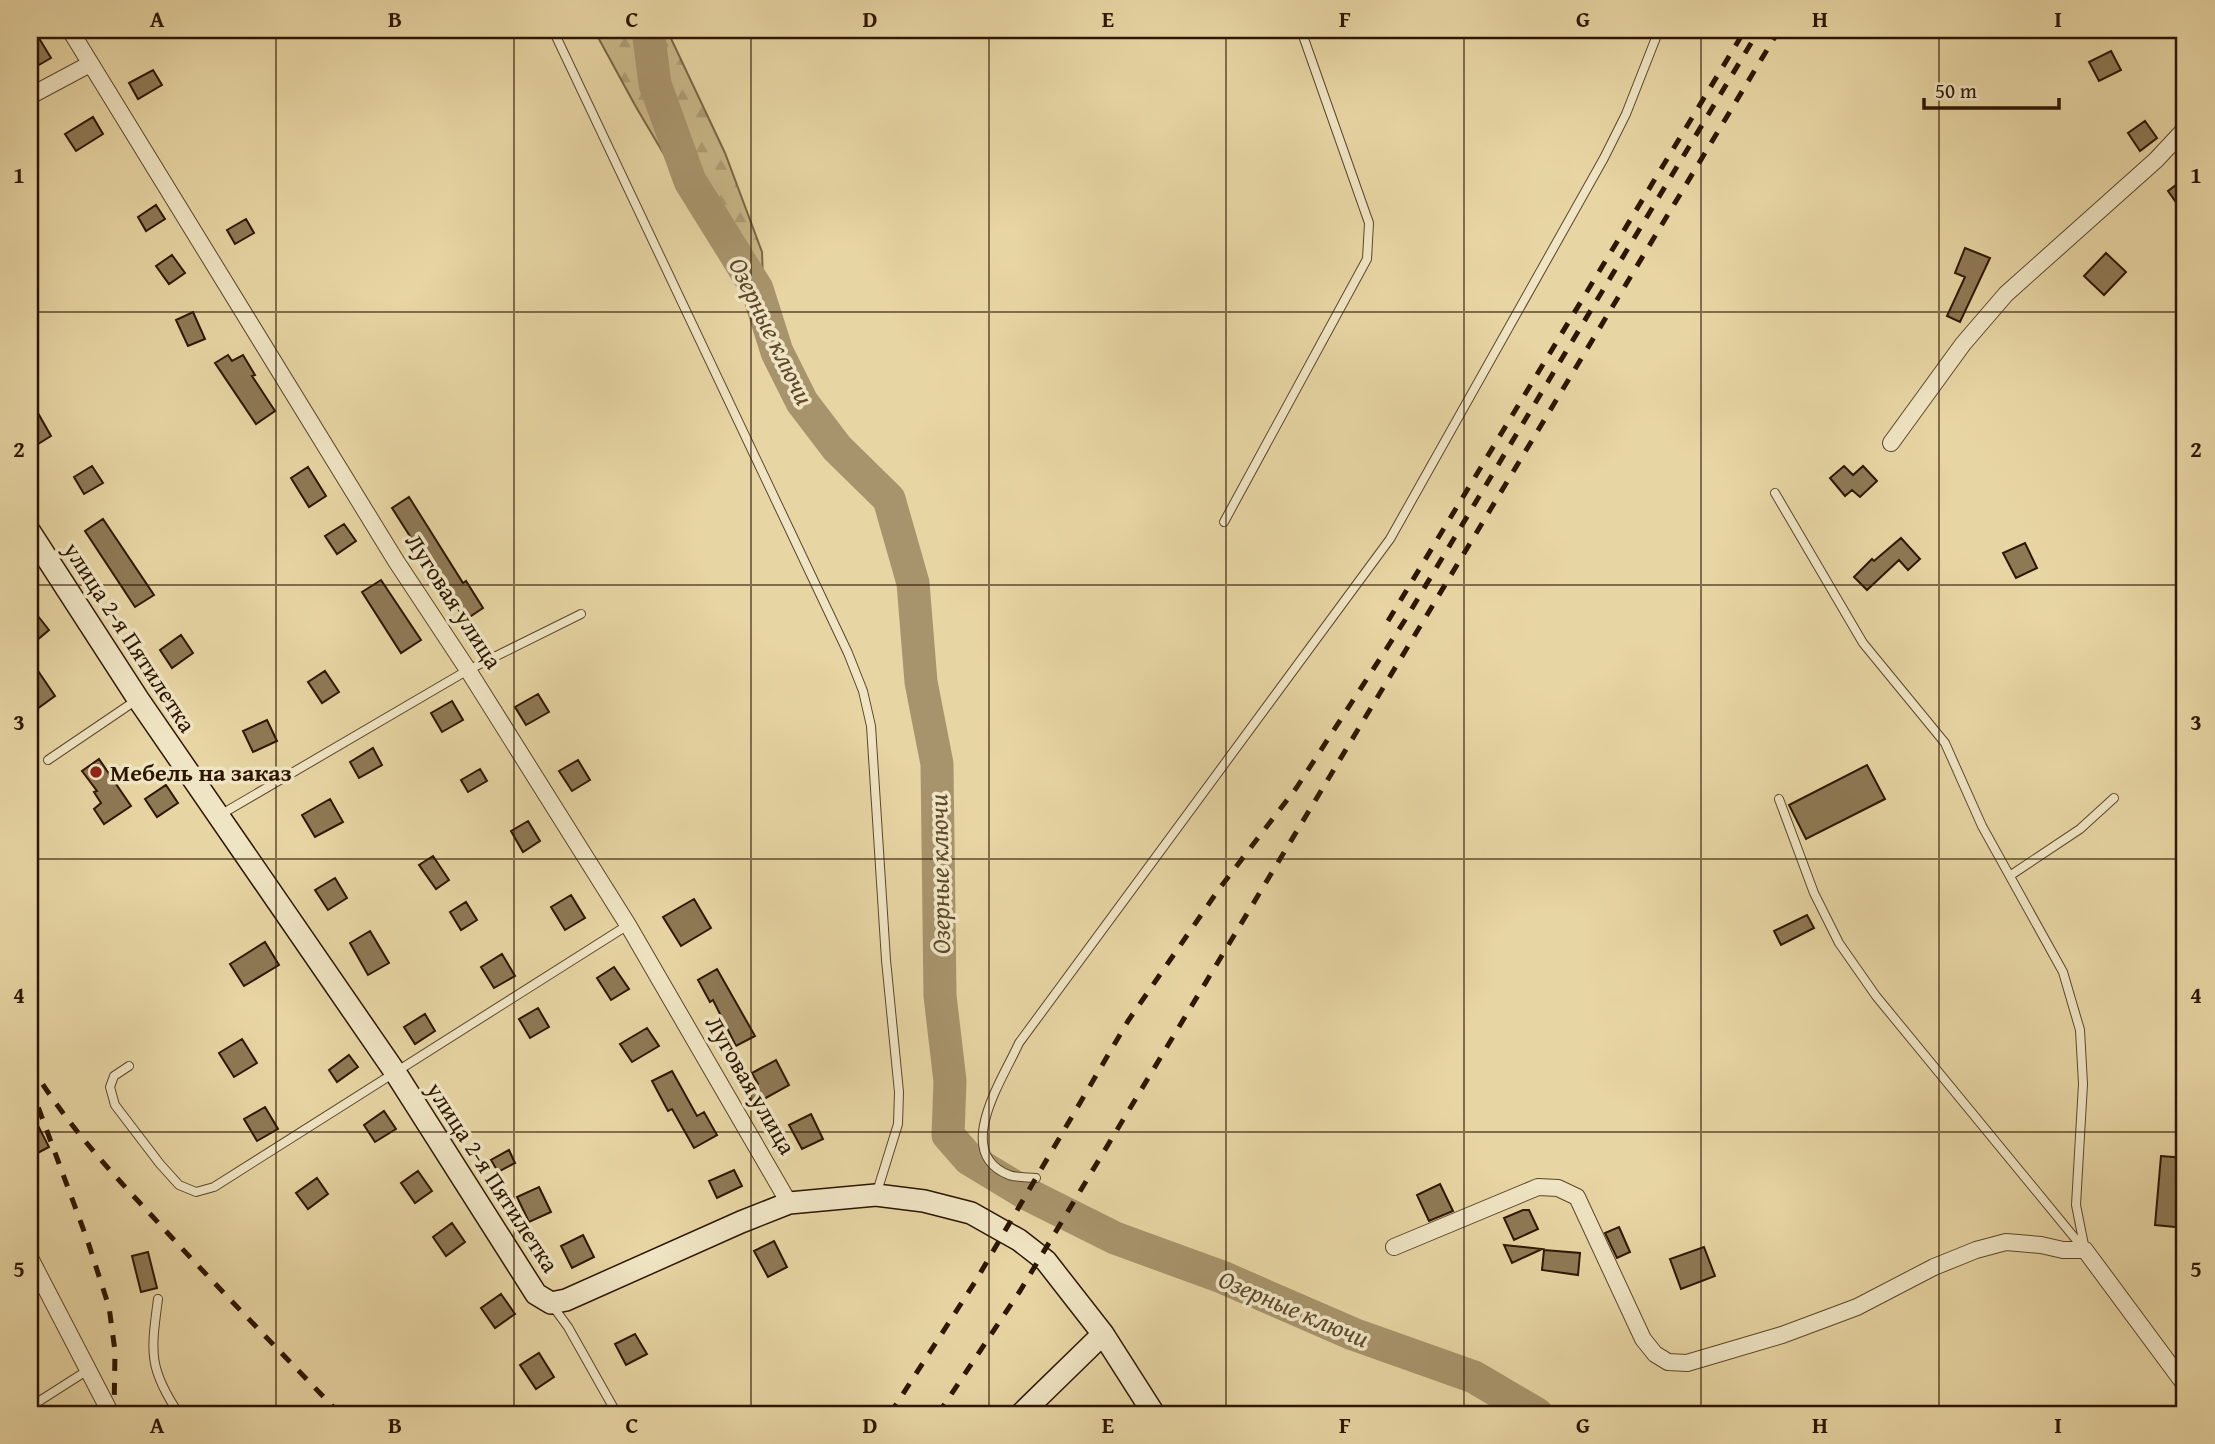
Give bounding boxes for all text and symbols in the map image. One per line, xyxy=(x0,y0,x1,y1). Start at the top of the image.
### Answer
text: A xyxy=(150,2,165,35)
text: B xyxy=(388,2,402,35)
text: C xyxy=(625,2,639,35)
text: D xyxy=(863,2,878,35)
text: E xyxy=(1102,2,1114,35)
text: F xyxy=(1339,2,1351,35)
text: G xyxy=(1576,2,1590,35)
text: H xyxy=(1812,2,1828,35)
text: I xyxy=(2054,2,2062,35)
scale bar xyxy=(1924,66,2059,110)
text: 50 m xyxy=(1935,75,1977,106)
text: 1 xyxy=(13,158,25,191)
text: 1 xyxy=(2190,158,2202,191)
water label: Озерные ключи xyxy=(719,250,825,412)
text: 2 xyxy=(13,432,25,465)
text: 2 xyxy=(2190,432,2202,465)
street label: Луговая улица xyxy=(397,526,511,676)
street label: улица 2-я Пятилетка xyxy=(55,534,205,740)
text: 3 xyxy=(13,705,25,738)
text: 3 xyxy=(2190,705,2202,738)
place label: Мебель на заказ xyxy=(110,755,292,790)
marker: Мебель на заказ xyxy=(88,764,104,780)
water label: Озерные ключи xyxy=(918,793,960,955)
text: 4 xyxy=(13,978,25,1011)
text: 4 xyxy=(2190,978,2202,1011)
street label: Луговая улица xyxy=(697,1009,805,1161)
street label: улица 2-я Пятилетка xyxy=(418,1074,568,1280)
text: 5 xyxy=(13,1252,25,1285)
text: 5 xyxy=(2190,1252,2202,1285)
water label: Озерные ключи xyxy=(1213,1259,1375,1357)
text: A xyxy=(150,1408,165,1441)
text: B xyxy=(388,1408,402,1441)
text: C xyxy=(625,1408,639,1441)
text: D xyxy=(863,1408,878,1441)
text: E xyxy=(1102,1408,1114,1441)
text: F xyxy=(1339,1408,1351,1441)
text: G xyxy=(1576,1408,1590,1441)
text: H xyxy=(1812,1408,1828,1441)
text: I xyxy=(2054,1408,2062,1441)

